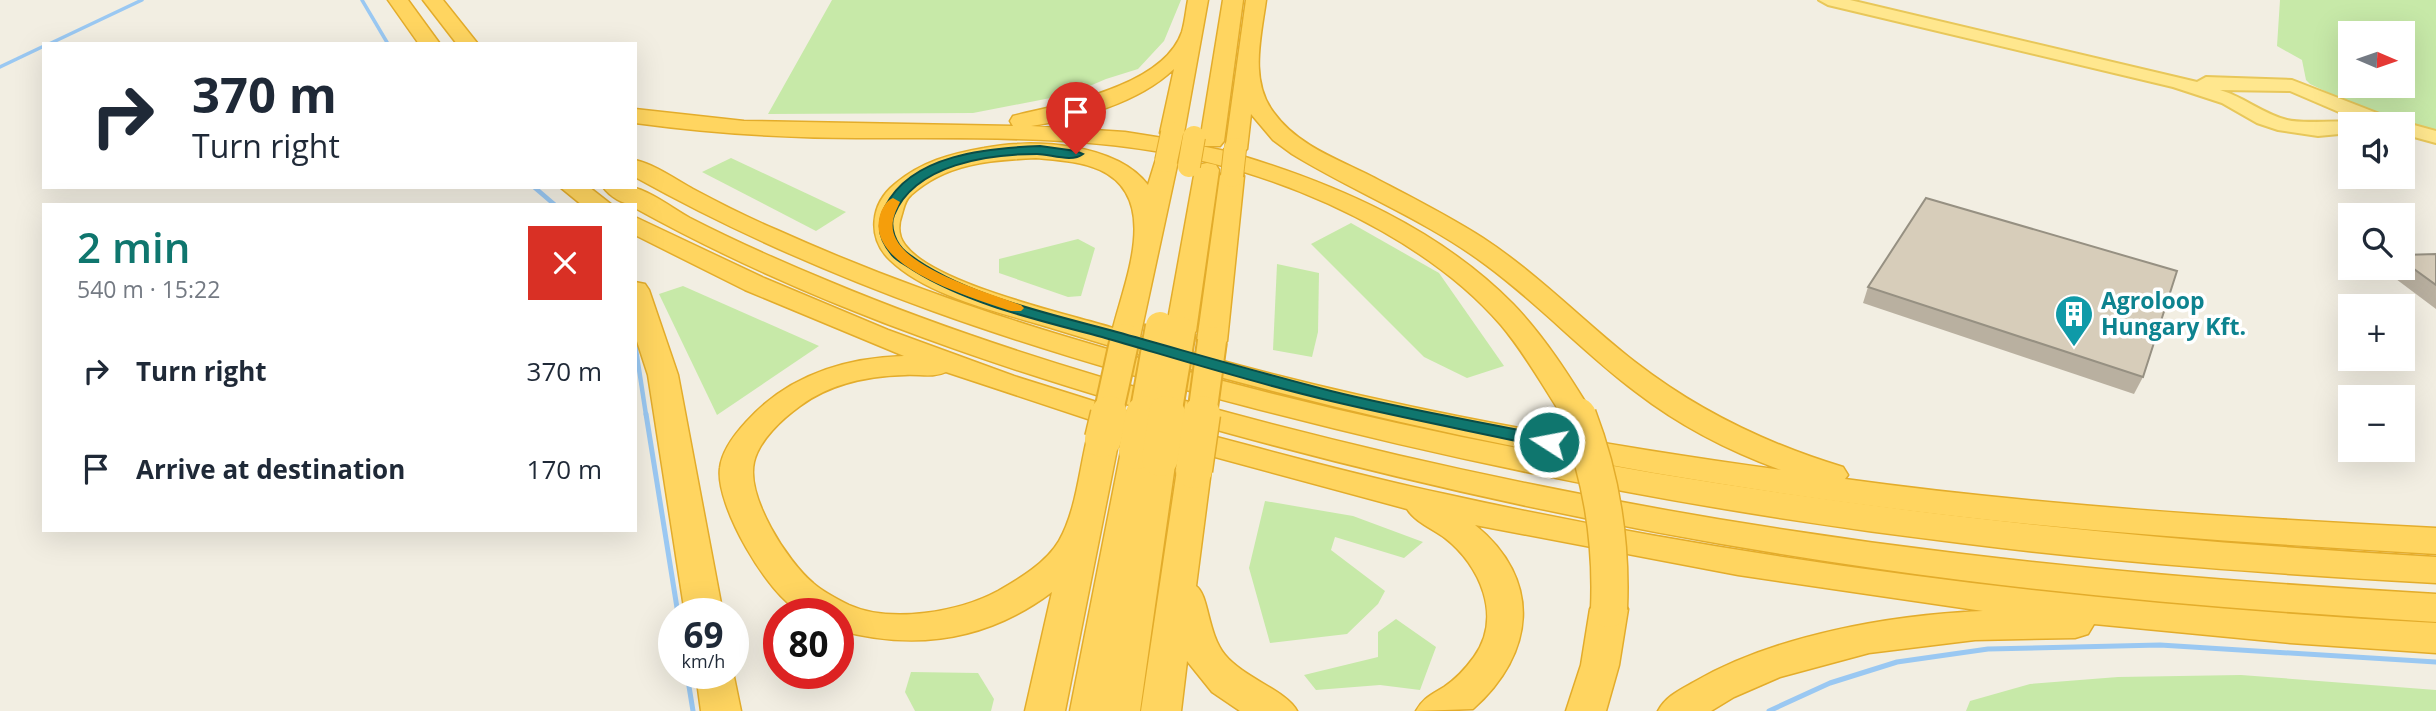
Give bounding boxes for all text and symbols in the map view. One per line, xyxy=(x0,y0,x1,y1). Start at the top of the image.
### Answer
north arrow xyxy=(2338,21,2415,98)
map controls xyxy=(2338,21,2415,462)
text: 370 m xyxy=(192,61,337,127)
icon: right xyxy=(77,70,168,161)
pin xyxy=(1046,82,1106,154)
icon: arrive xyxy=(1057,93,1095,131)
button: sound xyxy=(2338,112,2415,189)
text: Turn right xyxy=(192,124,340,167)
button: search xyxy=(2338,203,2415,280)
text: 2 min xyxy=(77,218,190,275)
button: close xyxy=(528,226,602,300)
text: 540 m · 15:22 xyxy=(77,273,220,305)
place label: Agroloop Hungary Kft. xyxy=(2101,284,2246,342)
building icon: Agroloop Hungary Kft. xyxy=(2053,293,2095,348)
button: + xyxy=(2338,294,2415,371)
icon: right xyxy=(77,352,115,390)
text: Turn right xyxy=(136,353,267,389)
text: 370 m xyxy=(527,353,602,389)
button: − xyxy=(2338,385,2415,462)
position arrow xyxy=(1512,405,1586,479)
icon: arrive xyxy=(77,450,115,488)
text: Arrive at destination xyxy=(136,451,405,487)
text: 170 m xyxy=(527,451,602,487)
speed limit sign: 80 xyxy=(763,598,854,689)
text: 69 xyxy=(683,611,724,658)
text: km/h xyxy=(682,649,725,673)

